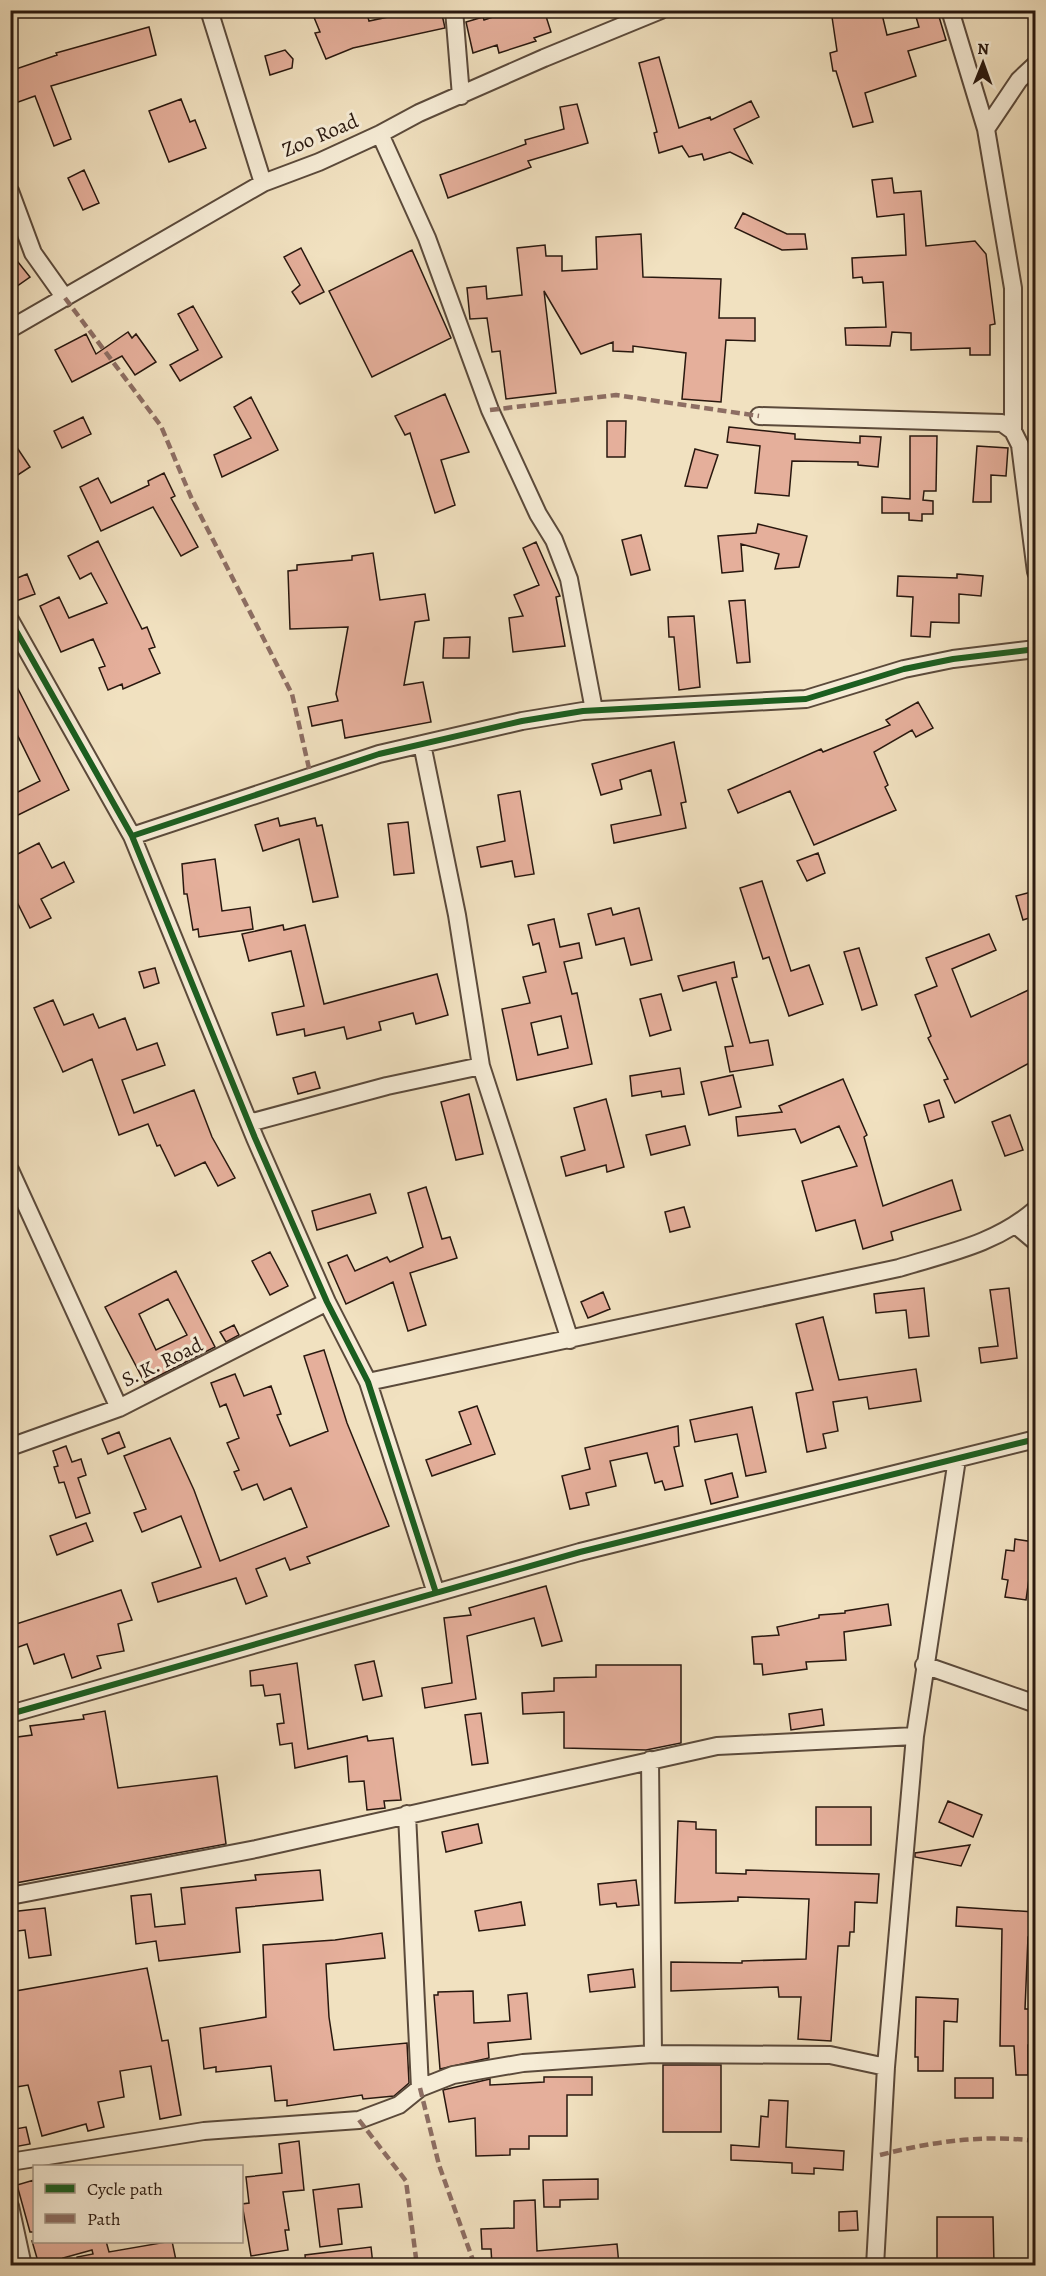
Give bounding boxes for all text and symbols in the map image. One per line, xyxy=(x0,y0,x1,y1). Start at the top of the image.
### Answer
north arrow xyxy=(953,33,1013,93)
text: N xyxy=(977,38,990,60)
street label: Zoo Road xyxy=(278,106,363,164)
street label: S. K. Road xyxy=(117,1330,208,1394)
legend xyxy=(33,2165,243,2243)
text: Cycle path xyxy=(87,2177,163,2201)
text: Path xyxy=(87,2207,121,2231)

